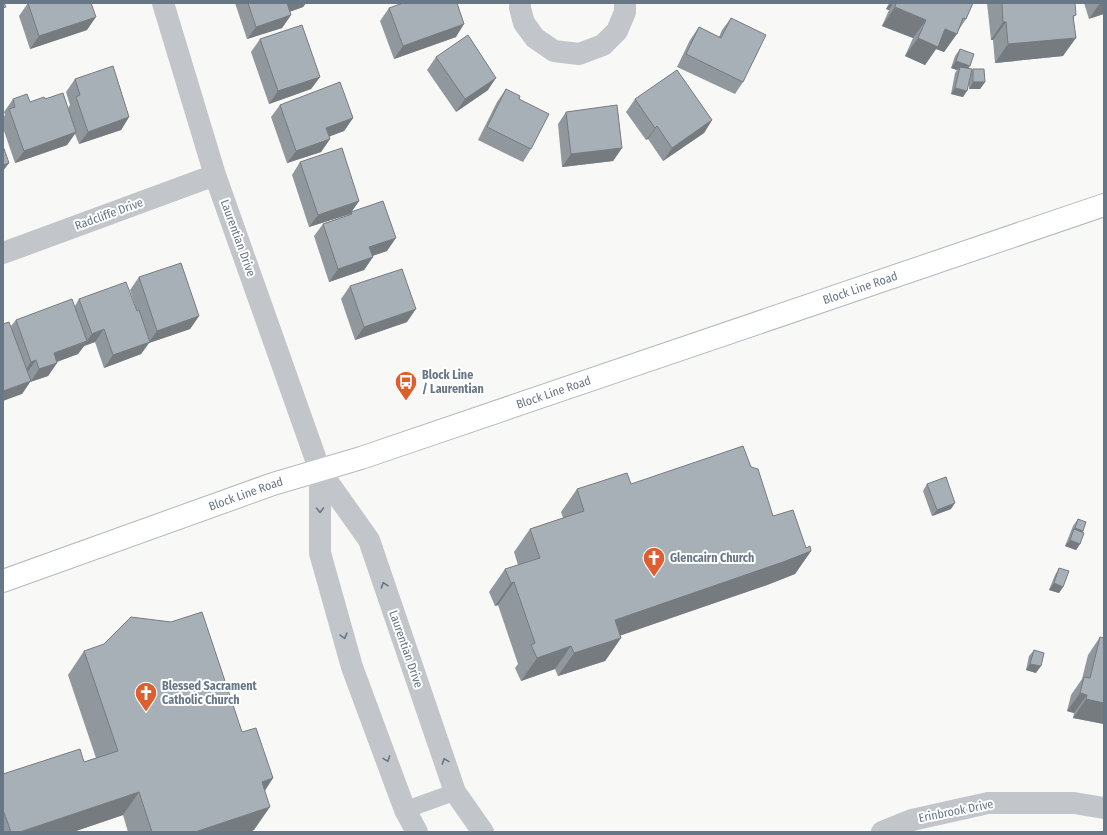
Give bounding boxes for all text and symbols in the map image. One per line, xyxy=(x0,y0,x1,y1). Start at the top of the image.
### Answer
street label: Radcliffe Drive xyxy=(73,195,145,233)
street label: Laurentian Drive xyxy=(218,198,258,278)
street label: Block Line Road xyxy=(821,269,899,307)
place label: Block Line / Laurentian xyxy=(422,368,484,396)
bus stop icon: Block Line / Laurentian xyxy=(393,369,419,402)
street label: Block Line Road xyxy=(514,373,593,412)
street label: Block Line Road xyxy=(207,474,285,514)
one-way arrow xyxy=(316,507,324,513)
church icon: Glencairn Church xyxy=(641,545,667,578)
place label: Glencairn Church xyxy=(670,551,754,565)
one-way arrow xyxy=(381,582,389,589)
street label: Laurentian Drive xyxy=(386,608,426,690)
one-way arrow xyxy=(339,633,347,640)
place label: Blessed Sacrament Catholic Church xyxy=(162,679,258,707)
church icon: Blessed Sacrament Catholic Church xyxy=(133,680,159,713)
one-way arrow xyxy=(382,755,390,762)
one-way arrow xyxy=(441,758,449,765)
street label: Erinbrook Drive xyxy=(917,797,995,825)

